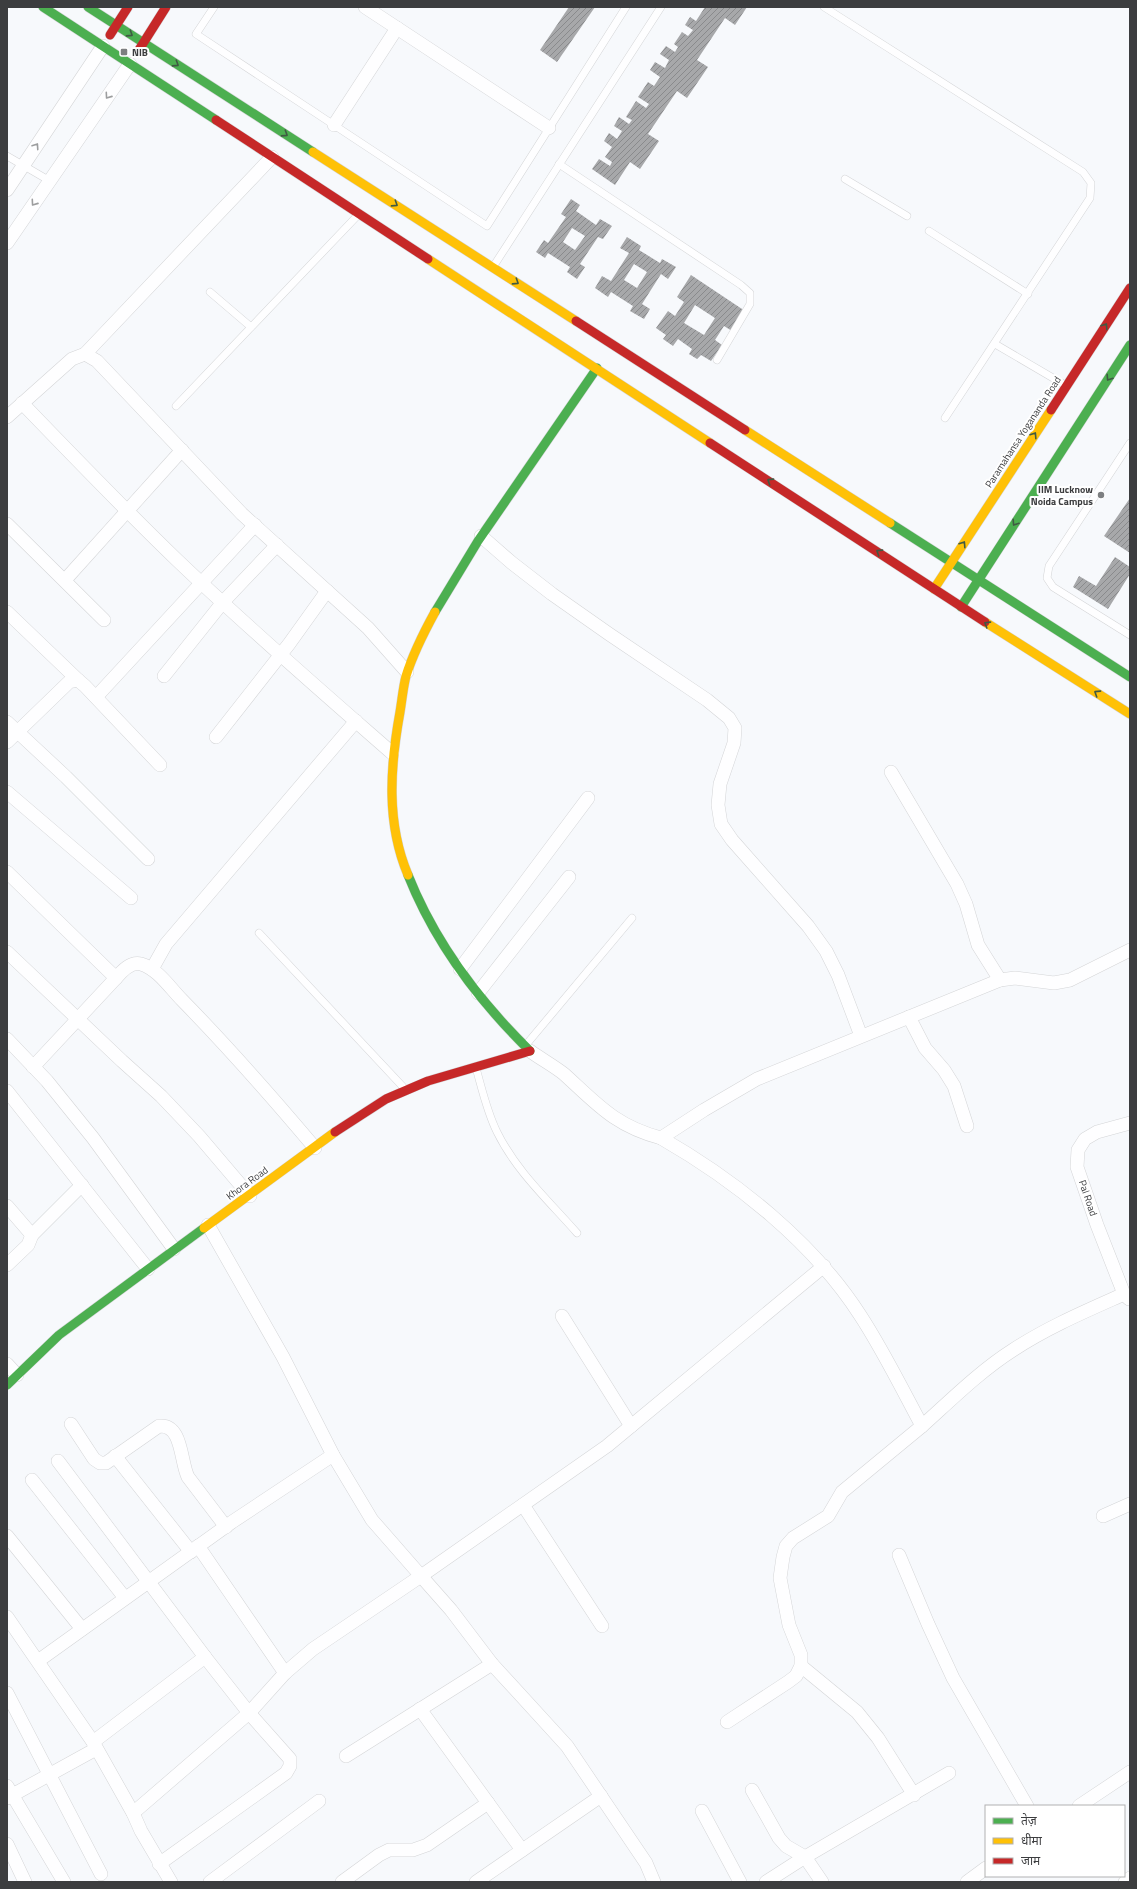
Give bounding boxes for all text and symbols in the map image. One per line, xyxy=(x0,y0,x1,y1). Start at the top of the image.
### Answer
one-way arrow xyxy=(126,29,133,37)
place label: NIB xyxy=(132,45,148,60)
marker: NIB xyxy=(119,47,129,57)
one-way arrow xyxy=(172,59,179,66)
one-way arrow xyxy=(106,92,113,99)
one-way arrow xyxy=(281,129,288,137)
one-way arrow xyxy=(31,143,39,150)
one-way arrow xyxy=(32,199,39,206)
one-way arrow xyxy=(390,199,397,206)
one-way arrow xyxy=(512,277,519,285)
one-way arrow xyxy=(1100,324,1107,331)
street label: Paramahansa Yogananda Road xyxy=(981,373,1065,491)
one-way arrow xyxy=(1106,374,1114,381)
one-way arrow xyxy=(1029,433,1036,440)
one-way arrow xyxy=(767,478,774,486)
place label: IIM Lucknow Noida Campus xyxy=(1031,482,1093,509)
marker: IIM Lucknow Noida Campus xyxy=(1096,490,1106,500)
one-way arrow xyxy=(1013,518,1020,525)
one-way arrow xyxy=(958,541,966,548)
one-way arrow xyxy=(876,550,883,557)
one-way arrow xyxy=(984,621,991,629)
one-way arrow xyxy=(1094,691,1101,698)
street label: Khora Road xyxy=(223,1163,271,1203)
street label: Pal Road xyxy=(1075,1178,1101,1218)
legend xyxy=(985,1805,1125,1877)
text: तेज़ xyxy=(1021,1811,1038,1830)
text: धीमा xyxy=(1021,1831,1043,1850)
text: जाम xyxy=(1021,1851,1041,1870)

